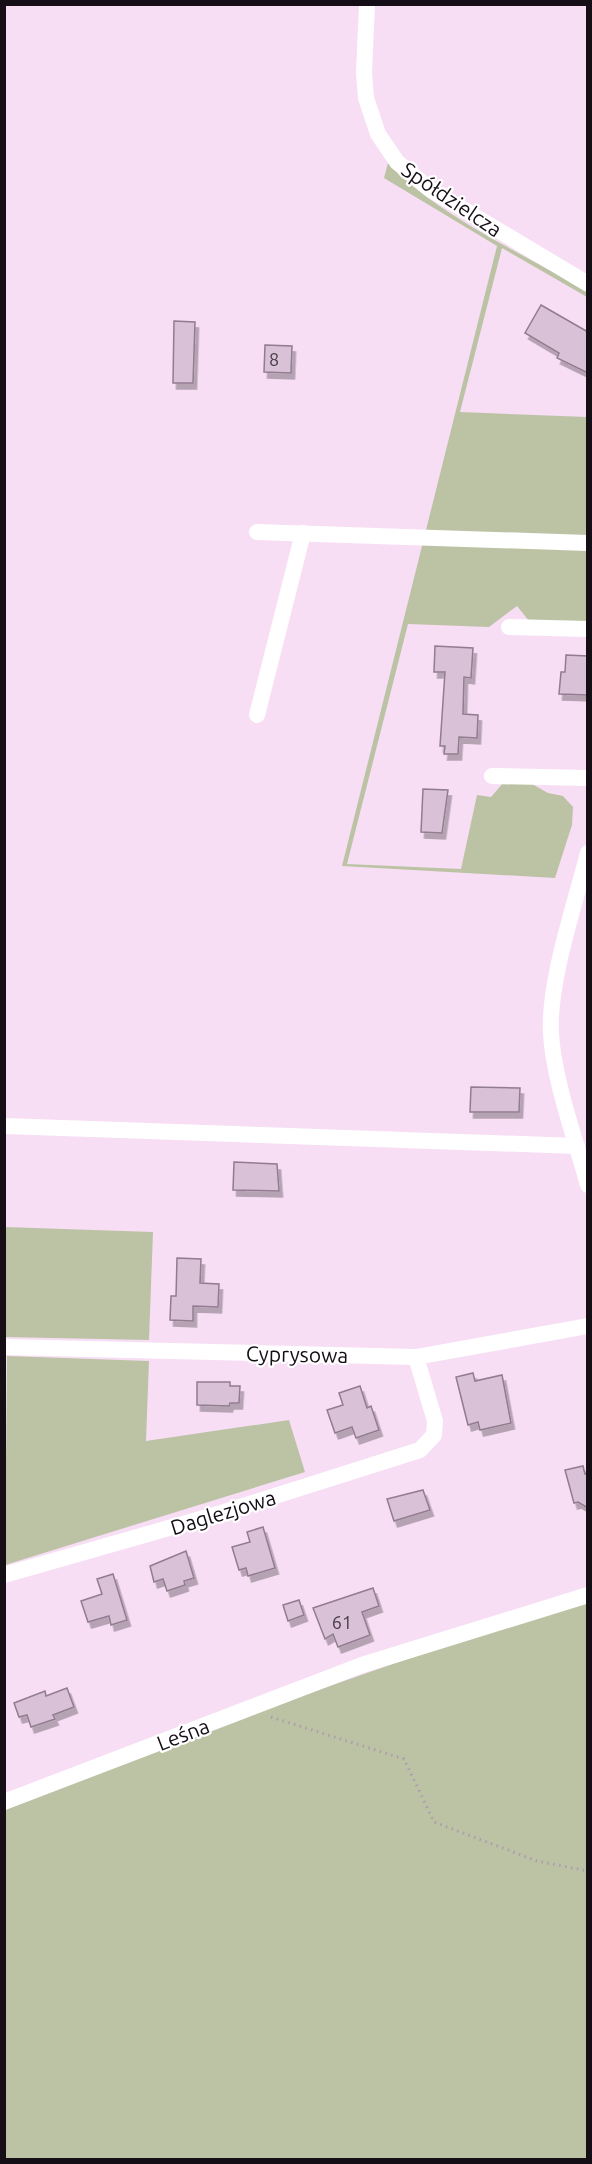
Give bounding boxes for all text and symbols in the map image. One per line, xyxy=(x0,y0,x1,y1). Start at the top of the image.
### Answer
street label: Spółdzielcza xyxy=(397,157,507,241)
house number: 8 xyxy=(269,349,279,369)
street label: Cyprysowa xyxy=(246,1341,348,1367)
street label: Daglezjowa xyxy=(167,1485,279,1539)
house number: 61 xyxy=(332,1612,352,1632)
street label: Leśna xyxy=(153,1713,213,1755)

